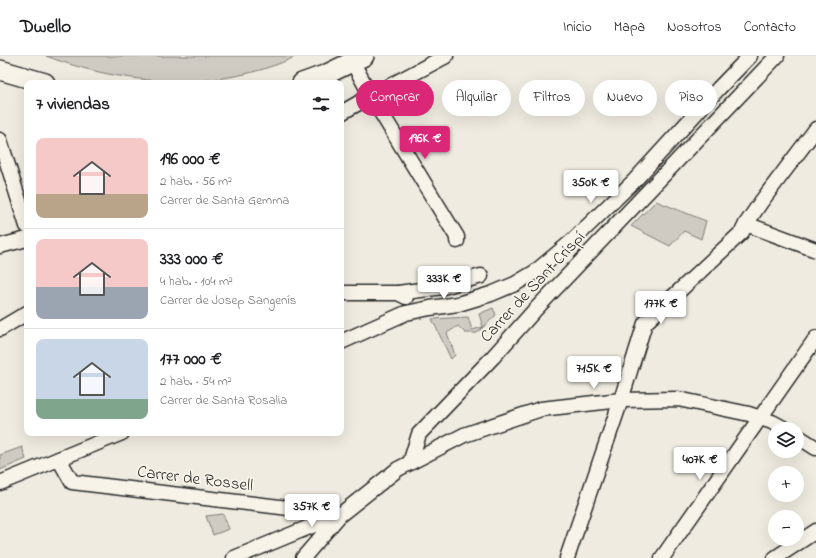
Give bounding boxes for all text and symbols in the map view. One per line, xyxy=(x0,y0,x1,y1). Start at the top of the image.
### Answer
text: Dwello xyxy=(20,14,71,41)
text: Inicio xyxy=(563,17,592,38)
text: Mapa xyxy=(614,17,645,38)
text: Nosotros xyxy=(667,17,722,38)
text: Contacto xyxy=(744,17,796,38)
chip: Comprar xyxy=(356,80,434,116)
chip: Alquilar xyxy=(442,80,511,116)
chip: Filtros xyxy=(519,80,585,116)
chip: Nuevo xyxy=(593,80,657,116)
chip: Piso xyxy=(665,80,717,116)
text: 7 viviendas xyxy=(36,92,110,117)
icon: filters xyxy=(310,93,332,115)
pin: 196K € xyxy=(392,126,458,160)
text: 196K € xyxy=(409,129,441,148)
text: 196 000 € xyxy=(160,147,220,172)
icon: home xyxy=(68,154,116,202)
pin: 350K € xyxy=(558,170,624,204)
text: 2 hab. · 56 m² xyxy=(160,172,232,191)
text: 350K € xyxy=(572,173,610,192)
text: Carrer de Santa Gemma xyxy=(160,191,289,210)
street label: Carrer de Sant Crispí xyxy=(475,226,591,348)
text: 333 000 € xyxy=(160,247,223,272)
icon: home xyxy=(68,255,116,303)
pin: 333K € xyxy=(411,266,477,300)
text: 333K € xyxy=(427,269,461,288)
text: 4 hab. · 104 m² xyxy=(160,272,233,291)
text: Carrer de Josep Sangenís xyxy=(160,291,296,310)
pin: 177K € xyxy=(628,291,694,325)
text: 177K € xyxy=(644,294,678,313)
text: 177 000 € xyxy=(160,347,222,372)
icon: home xyxy=(68,355,116,403)
pin: 715K € xyxy=(561,356,627,390)
text: 715K € xyxy=(576,359,612,378)
text: 2 hab. · 54 m² xyxy=(160,372,232,391)
text: Carrer de Santa Rosalia xyxy=(160,391,287,410)
map controls xyxy=(768,422,804,546)
button: layers xyxy=(768,422,804,458)
pin: 407K € xyxy=(667,447,733,481)
text: 407K € xyxy=(683,450,717,469)
street label: Carrer de Rossell xyxy=(136,459,254,499)
button: + xyxy=(768,466,804,502)
pin: 357K € xyxy=(279,494,345,528)
text: 357K € xyxy=(294,497,330,516)
button: − xyxy=(768,510,804,546)

